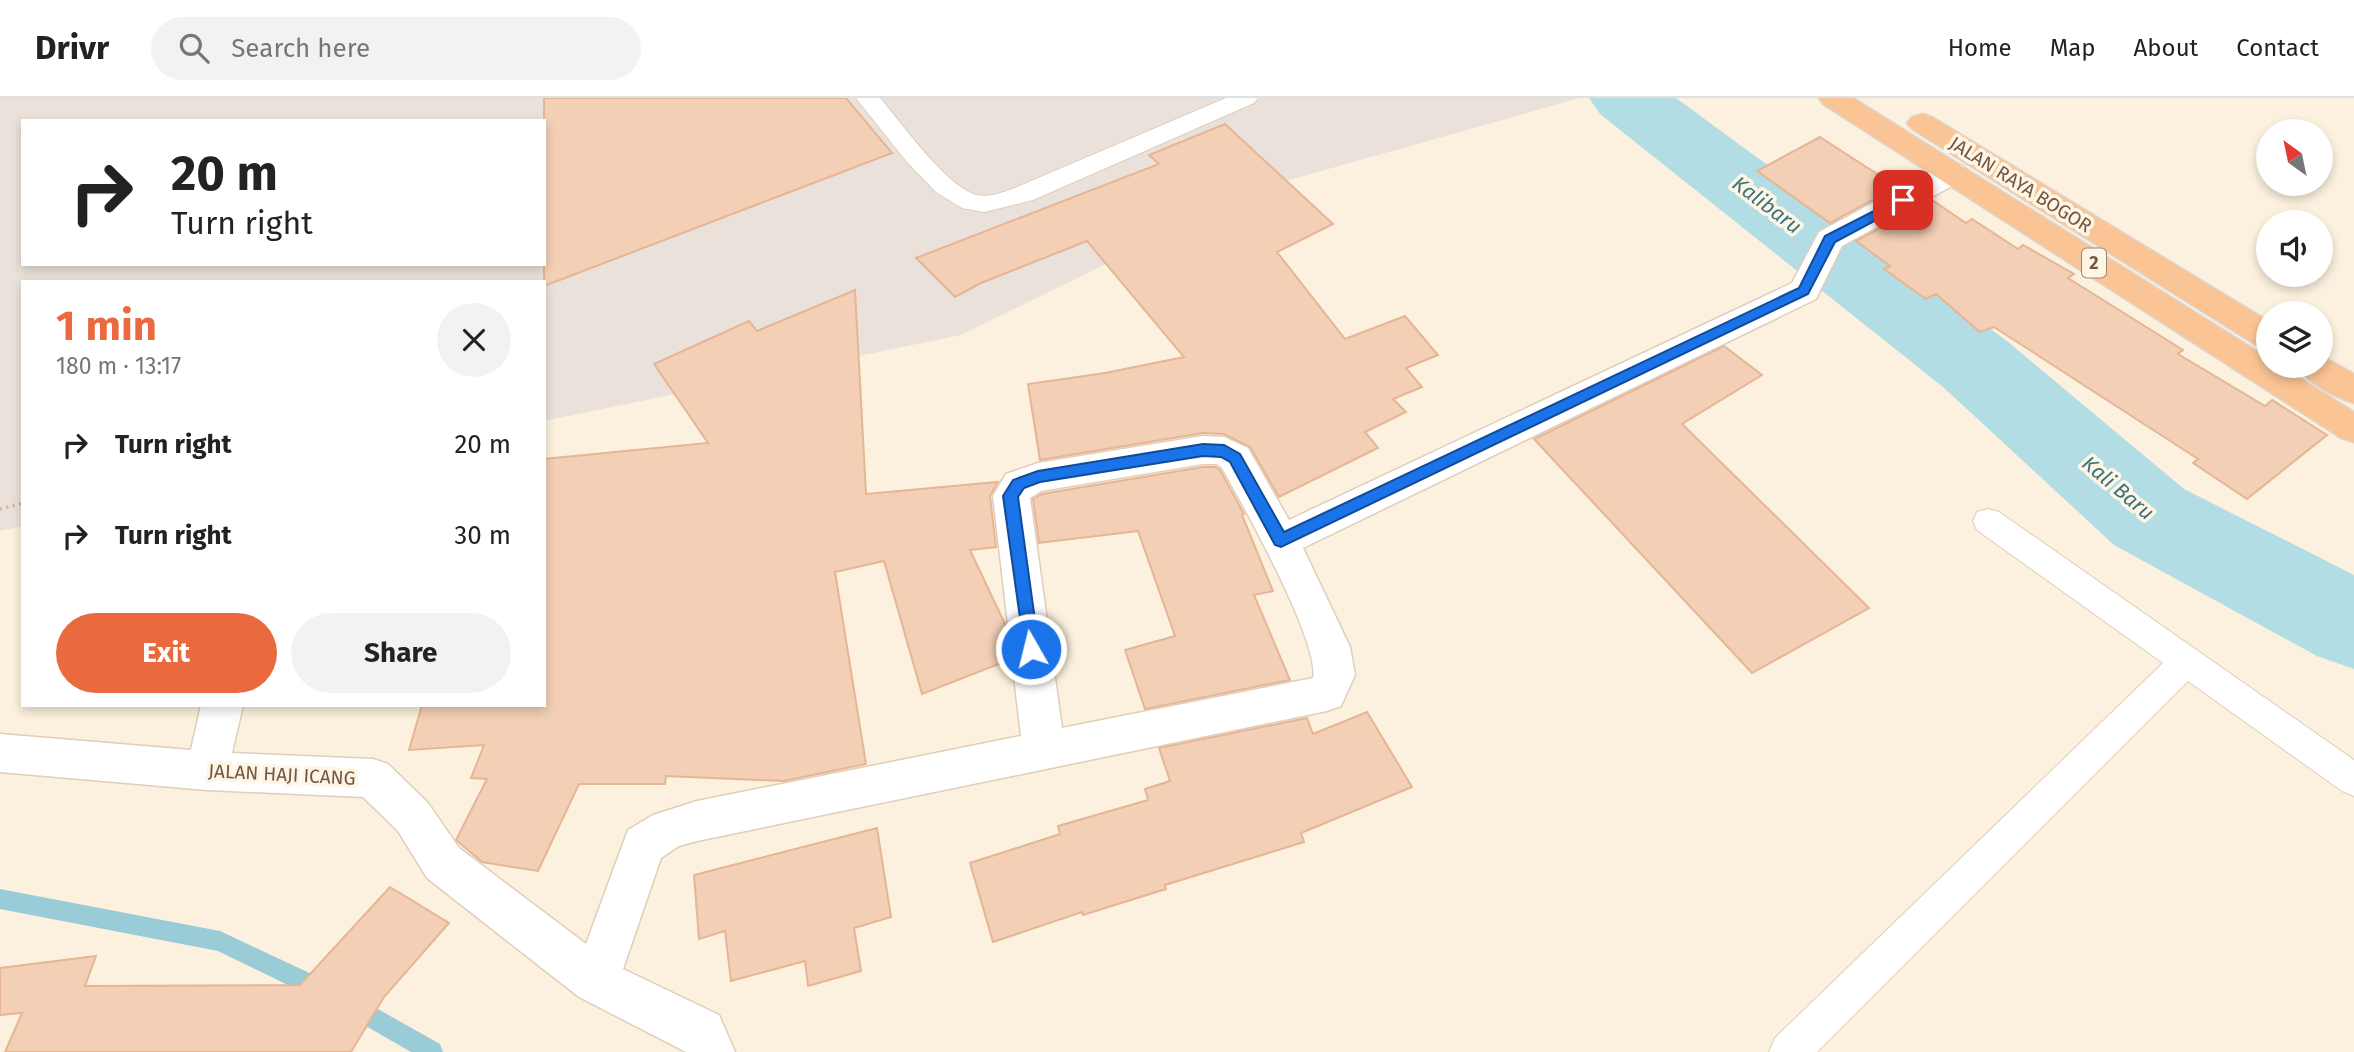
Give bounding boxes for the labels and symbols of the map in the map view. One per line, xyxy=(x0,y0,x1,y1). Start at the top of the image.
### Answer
north arrow xyxy=(2256,119,2333,196)
street label: JALAN RAYA BOGOR xyxy=(1945,131,2096,238)
pin xyxy=(1873,170,1933,230)
water label: Kalibaru xyxy=(1727,171,1807,239)
road number: 2 xyxy=(2082,248,2106,278)
water label: Kali Baru xyxy=(2077,450,2159,526)
position arrow xyxy=(994,612,1068,686)
street label: JALAN HAJI ICANG xyxy=(208,759,356,790)

